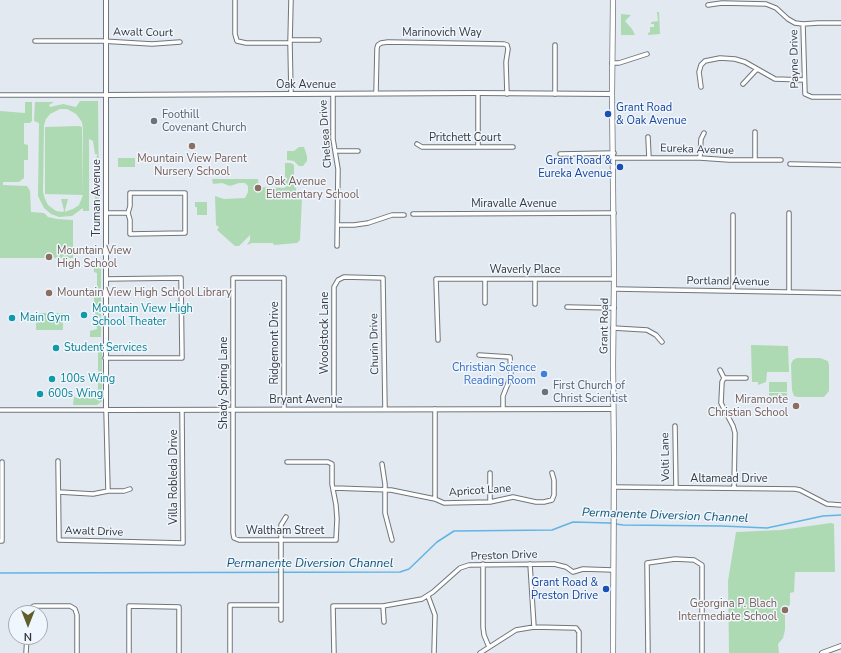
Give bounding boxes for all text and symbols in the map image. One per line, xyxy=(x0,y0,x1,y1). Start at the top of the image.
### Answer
street label: Awalt Court xyxy=(113,26,173,40)
street label: Marinovich Way xyxy=(402,26,482,40)
street label: Payne Drive xyxy=(788,29,802,89)
street label: Oak Avenue xyxy=(276,78,336,92)
street label: Chelsea Drive xyxy=(317,99,335,169)
place label: Grant Road & Oak Avenue xyxy=(616,101,686,127)
place label: Foothill Covenant Church xyxy=(162,108,247,134)
marker: Grant Road & Oak Avenue xyxy=(603,109,613,119)
marker: Foothill Covenant Church xyxy=(149,116,159,126)
street label: Pritchett Court xyxy=(429,131,501,145)
marker: Mountain View Parent Nursery School xyxy=(187,141,197,151)
street label: Eureka Avenue xyxy=(660,142,734,158)
place label: Mountain View Parent Nursery School xyxy=(137,152,247,178)
place label: Grant Road & Eureka Avenue xyxy=(538,154,612,180)
street label: Truman Avenue xyxy=(90,159,104,237)
marker: Grant Road & Eureka Avenue xyxy=(615,162,625,172)
place label: Oak Avenue Elementary School xyxy=(266,175,359,201)
marker: Oak Avenue Elementary School xyxy=(253,183,263,193)
street label: Miravalle Avenue xyxy=(471,197,557,211)
place label: Mountain View High School xyxy=(57,244,131,270)
marker: Mountain View High School xyxy=(44,252,54,262)
street label: Waverly Place xyxy=(489,263,561,277)
street label: Portland Avenue xyxy=(686,275,770,289)
place label: Mountain View High School Library xyxy=(57,286,232,300)
marker: Mountain View High School Library xyxy=(44,288,54,298)
street label: Woodstock Lane xyxy=(318,292,332,374)
street label: Grant Road xyxy=(598,298,612,354)
street label: Ridgemont Drive xyxy=(268,301,282,385)
place label: Mountain View High School Theater xyxy=(92,302,193,328)
marker: Mountain View High School Theater xyxy=(79,310,89,320)
place label: Main Gym xyxy=(20,311,70,325)
marker: Main Gym xyxy=(7,313,17,323)
street label: Churin Drive xyxy=(368,313,382,375)
street label: Shady Spring Lane xyxy=(217,337,231,429)
place label: Student Services xyxy=(64,341,147,355)
marker: Student Services xyxy=(51,343,61,353)
place label: Christian Science Reading Room xyxy=(452,361,536,387)
marker: Christian Science Reading Room xyxy=(539,369,549,379)
place label: 100s Wing xyxy=(60,372,115,386)
marker: 100s Wing xyxy=(47,374,57,384)
place label: First Church of Christ Scientist xyxy=(553,379,627,405)
place label: 600s Wing xyxy=(48,387,103,401)
marker: First Church of Christ Scientist xyxy=(540,387,550,397)
marker: 600s Wing xyxy=(35,389,45,399)
street label: Bryant Avenue xyxy=(269,393,343,407)
place label: Miramonte Christian School xyxy=(708,393,788,419)
marker: Miramonte Christian School xyxy=(791,401,801,411)
street label: Villa Robleda Drive xyxy=(167,429,181,525)
street label: Volti Lane xyxy=(659,432,673,482)
street label: Altamead Drive xyxy=(690,472,768,486)
street label: Apricot Lane xyxy=(448,482,512,500)
water label: Permanente Diversion Channel xyxy=(581,506,749,526)
street label: Awalt Drive xyxy=(64,524,124,540)
street label: Waltham Street xyxy=(246,524,324,538)
street label: Preston Drive xyxy=(470,548,538,564)
water label: Permanente Diversion Channel xyxy=(227,557,393,571)
place label: Grant Road & Preston Drive xyxy=(531,576,598,602)
marker: Grant Road & Preston Drive xyxy=(601,584,611,594)
place label: Georgina P. Blach Intermediate School xyxy=(678,597,777,623)
north arrow xyxy=(8,605,48,645)
marker: Georgina P. Blach Intermediate School xyxy=(780,605,790,615)
text: N xyxy=(24,629,32,644)

